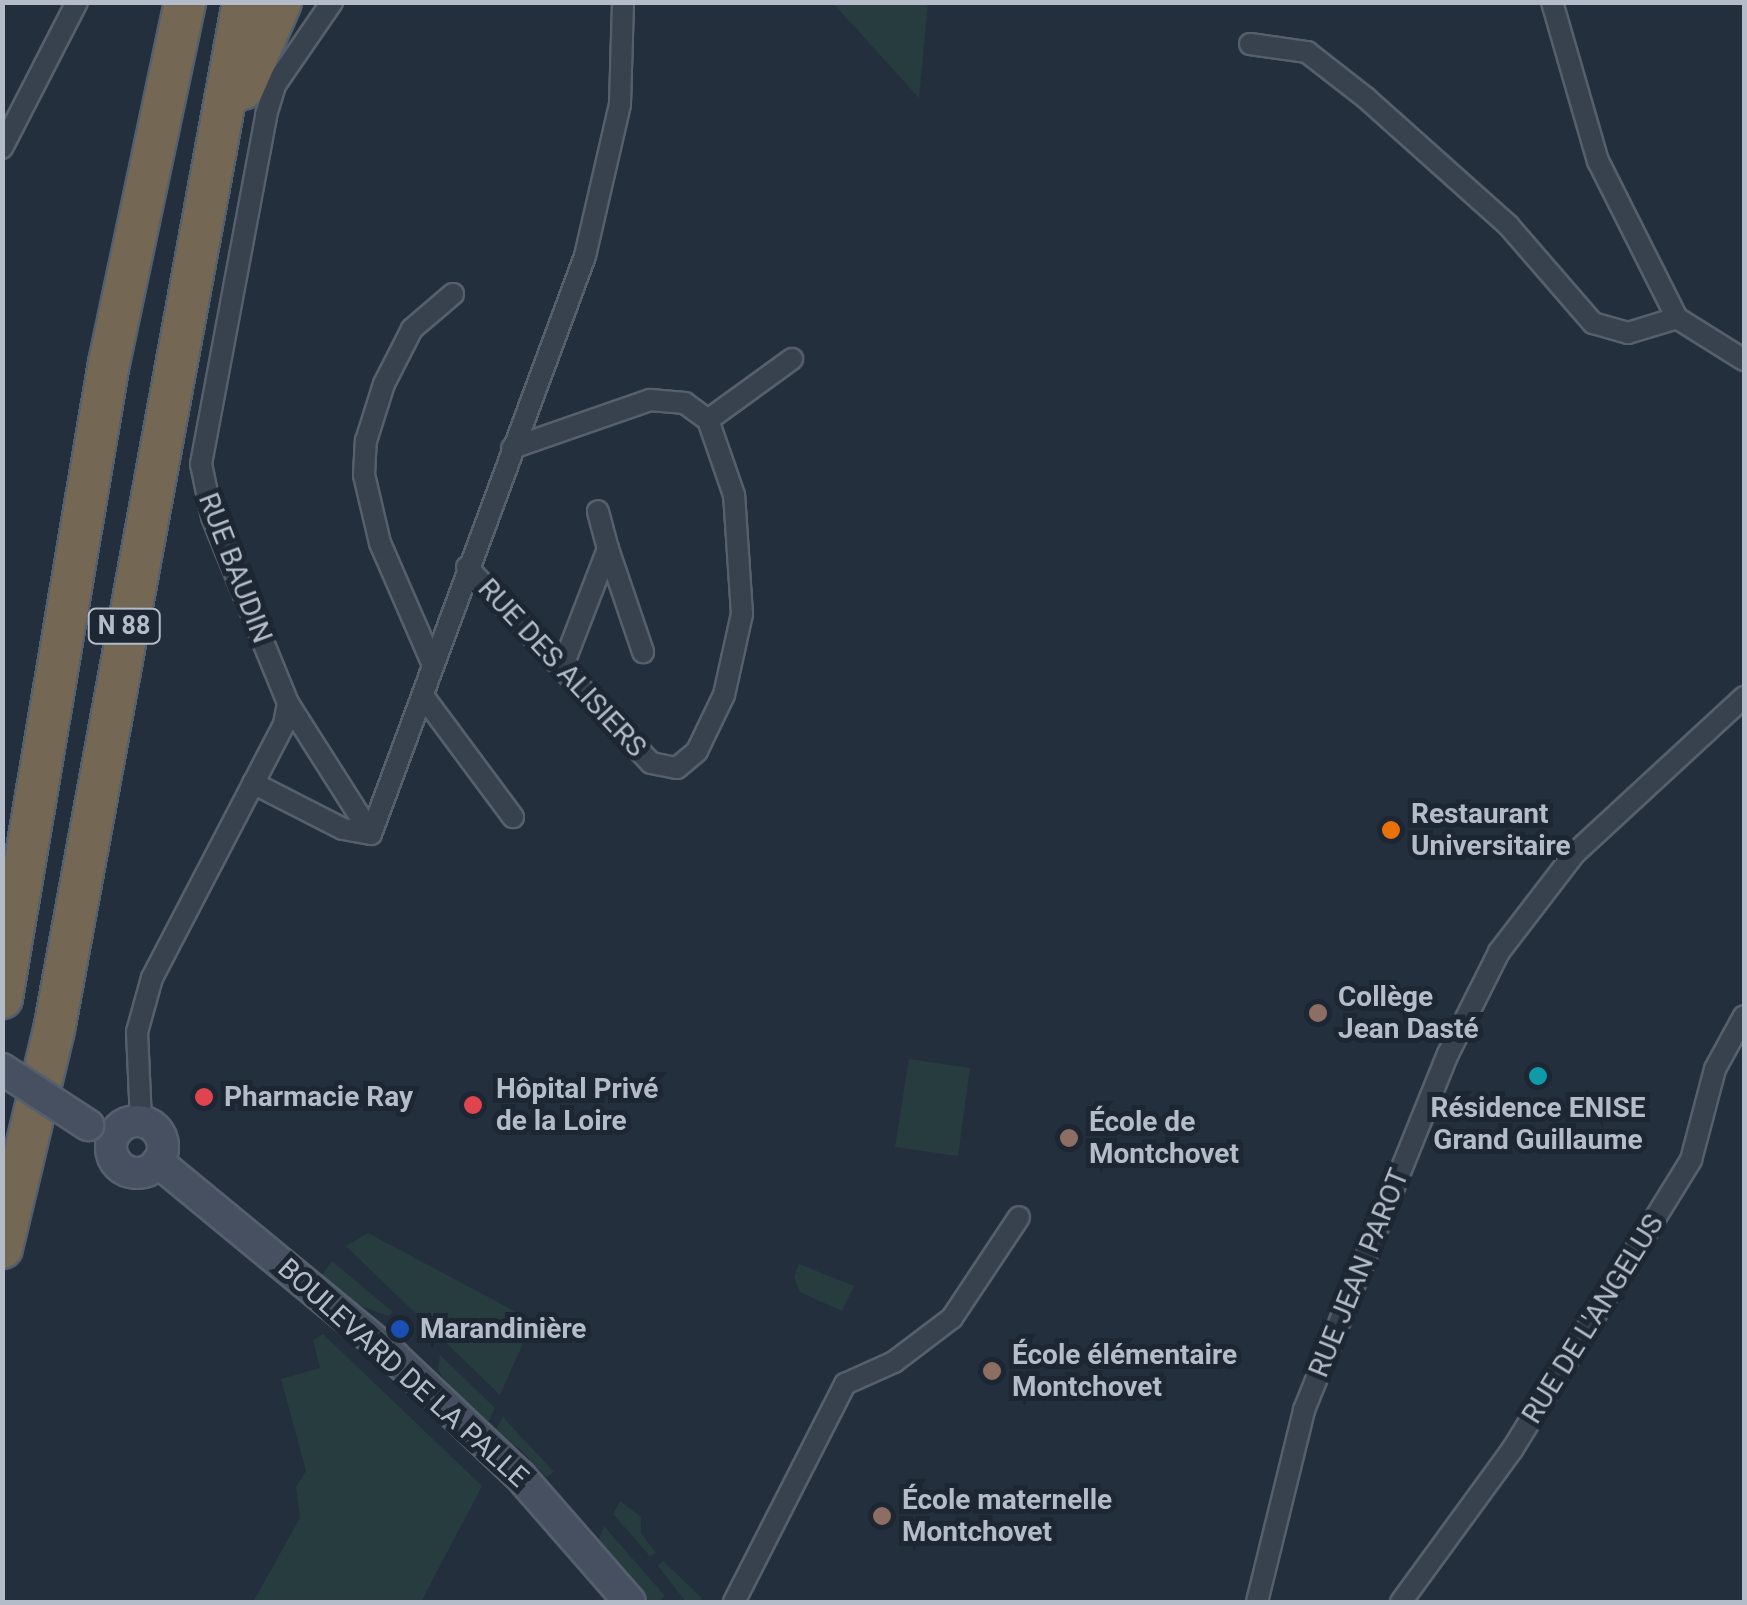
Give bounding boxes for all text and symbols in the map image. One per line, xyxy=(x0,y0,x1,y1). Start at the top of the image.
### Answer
street label: RUE BAUDIN xyxy=(191,488,279,648)
street label: RUE DES ALISIERS xyxy=(471,572,653,764)
road number: N 88 xyxy=(86,606,162,646)
place label: Restaurant Universitaire xyxy=(1411,797,1571,863)
marker: Restaurant Universitaire xyxy=(1380,819,1402,841)
place label: Collège Jean Dasté xyxy=(1338,980,1479,1046)
marker: Collège Jean Dasté xyxy=(1307,1002,1329,1024)
marker: Résidence ENISE Grand Guillaume xyxy=(1527,1065,1549,1087)
place label: Hôpital Privé de la Loire xyxy=(496,1072,658,1138)
place label: Pharmacie Ray xyxy=(224,1080,413,1114)
marker: Pharmacie Ray xyxy=(193,1086,215,1108)
place label: Résidence ENISE Grand Guillaume xyxy=(1431,1091,1645,1157)
marker: Hôpital Privé de la Loire xyxy=(460,1092,486,1118)
place label: École de Montchovet xyxy=(1089,1105,1239,1171)
marker: École de Montchovet xyxy=(1058,1127,1080,1149)
street label: RUE JEAN PAROT xyxy=(1302,1164,1416,1382)
street label: RUE DE L'ANGELUS xyxy=(1515,1208,1671,1430)
street label: BOULEVARD DE LA PALLE xyxy=(271,1252,535,1494)
place label: Marandinière xyxy=(420,1312,586,1346)
marker: Marandinière xyxy=(389,1318,411,1340)
place label: École élémentaire Montchovet xyxy=(1012,1338,1237,1404)
marker: École élémentaire Montchovet xyxy=(981,1360,1003,1382)
place label: École maternelle Montchovet xyxy=(902,1483,1112,1549)
marker: École maternelle Montchovet xyxy=(871,1505,893,1527)

